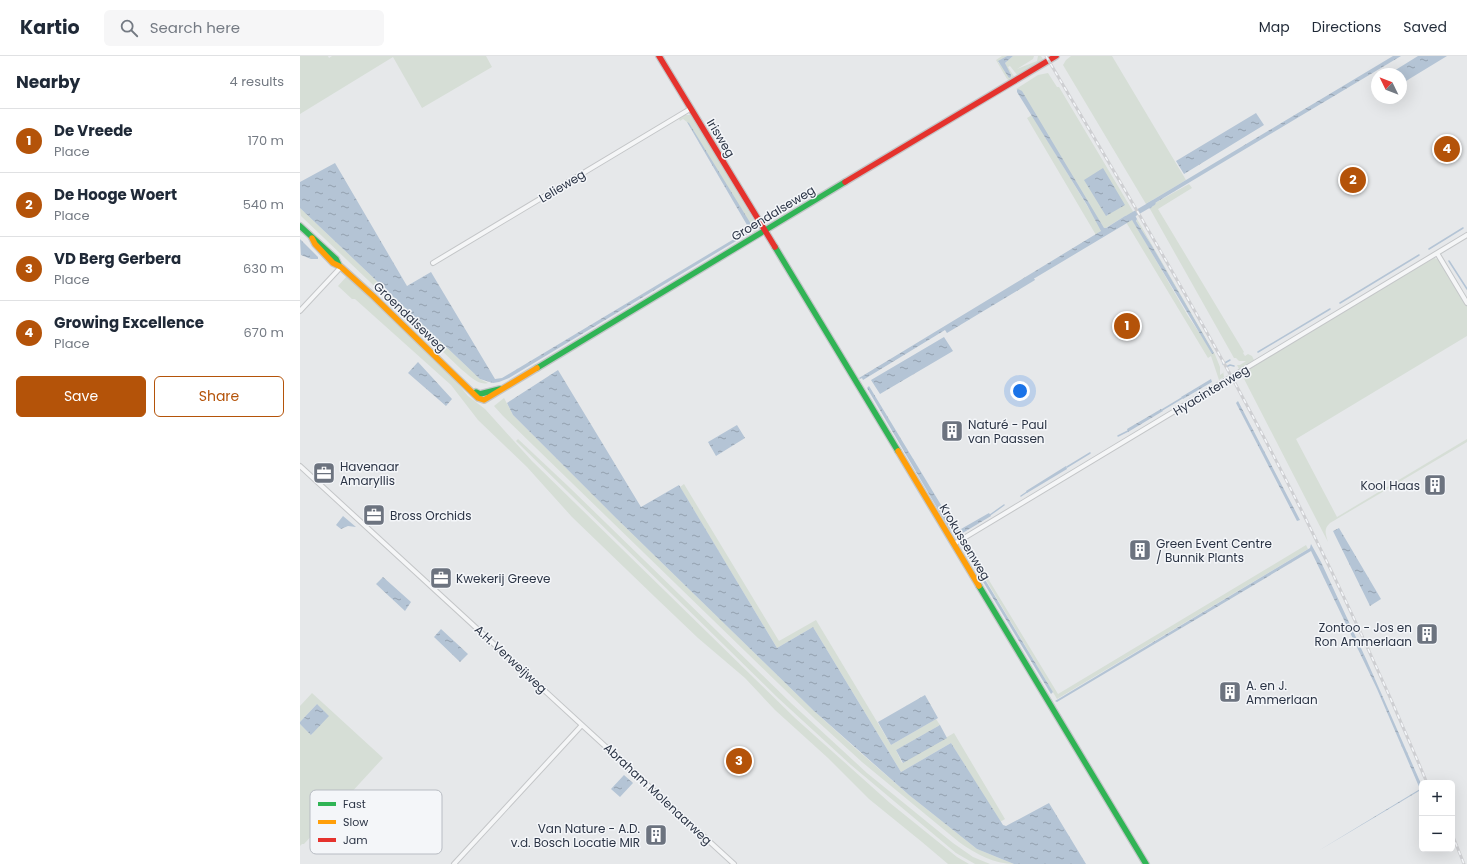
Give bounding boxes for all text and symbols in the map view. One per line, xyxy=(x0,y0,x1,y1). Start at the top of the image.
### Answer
search box xyxy=(104,10,384,46)
text: Kartio xyxy=(20,14,80,41)
icon: search xyxy=(118,17,140,39)
text: Search here xyxy=(150,17,240,38)
text: Map xyxy=(1259,17,1290,37)
text: Directions xyxy=(1312,17,1381,37)
text: Saved xyxy=(1403,17,1447,37)
north arrow xyxy=(1371,68,1407,104)
text: Nearby xyxy=(16,70,80,94)
text: 4 results xyxy=(230,72,284,91)
street label: Irisweg xyxy=(703,116,739,160)
text: De Vreede xyxy=(54,120,133,141)
text: 1 xyxy=(27,131,31,150)
text: 170 m xyxy=(248,131,284,150)
pin: 4 xyxy=(1434,134,1460,164)
text: Place xyxy=(54,142,89,161)
street label: Lelieweg xyxy=(536,165,588,207)
pin: 2 xyxy=(1340,165,1366,195)
street label: Groendalseweg xyxy=(728,181,818,245)
text: De Hooge Woert xyxy=(54,184,177,205)
text: 2 xyxy=(25,195,33,214)
text: 540 m xyxy=(243,195,284,214)
text: Place xyxy=(54,206,89,225)
text: VD Berg Gerbera xyxy=(54,248,181,269)
text: 3 xyxy=(25,259,33,278)
text: 630 m xyxy=(243,259,284,278)
text: Place xyxy=(54,270,89,289)
street label: Groendalseweg xyxy=(370,278,450,356)
pin: 1 xyxy=(1114,311,1140,341)
text: Growing Excellence xyxy=(54,312,204,333)
text: 4 xyxy=(25,323,33,342)
text: 670 m xyxy=(244,323,284,342)
text: Place xyxy=(54,334,89,353)
street label: Hyacintenweg xyxy=(1170,361,1252,419)
button: Save xyxy=(16,376,146,417)
button: Share xyxy=(154,376,284,417)
your location xyxy=(1010,381,1030,401)
place label: Naturé - Paul van Paassen xyxy=(968,416,1047,447)
building icon: Naturé - Paul van Paassen xyxy=(939,418,965,444)
place label: Havenaar Amaryllis xyxy=(340,458,399,489)
office icon: Havenaar Amaryllis xyxy=(311,460,337,486)
building icon: Kool Haas xyxy=(1422,472,1448,498)
place label: Kool Haas xyxy=(1361,477,1420,494)
street label: Krokussenweg xyxy=(936,501,994,583)
office icon: Bross Orchids xyxy=(361,502,387,528)
place label: Bross Orchids xyxy=(390,507,471,524)
place label: Green Event Centre / Bunnik Plants xyxy=(1156,535,1272,566)
building icon: Green Event Centre / Bunnik Plants xyxy=(1127,537,1153,563)
office icon: Kwekerij Greeve xyxy=(428,565,454,591)
place label: Kwekerij Greeve xyxy=(456,570,551,587)
place label: Zontoo - Jos en Ron Ammerlaan xyxy=(1315,619,1412,650)
street label: A.H. Verweijweg xyxy=(471,621,551,697)
building icon: Zontoo - Jos en Ron Ammerlaan xyxy=(1414,621,1440,647)
place label: A. en J. Ammerlaan xyxy=(1246,677,1318,708)
building icon: A. en J. Ammerlaan xyxy=(1217,679,1243,705)
street label: Abraham Molenaarweg xyxy=(600,739,716,849)
pin: 3 xyxy=(726,746,752,776)
map controls xyxy=(1419,780,1455,852)
button: + xyxy=(1419,780,1455,816)
legend xyxy=(310,790,442,854)
text: Fast xyxy=(343,796,366,812)
text: Slow xyxy=(343,814,368,830)
button: − xyxy=(1419,816,1455,852)
place label: Van Nature - A.D. v.d. Bosch Locatie MIR xyxy=(511,820,640,851)
building icon: Van Nature - A.D. v.d. Bosch Locatie MIR xyxy=(643,822,669,848)
text: Jam xyxy=(343,832,368,848)

